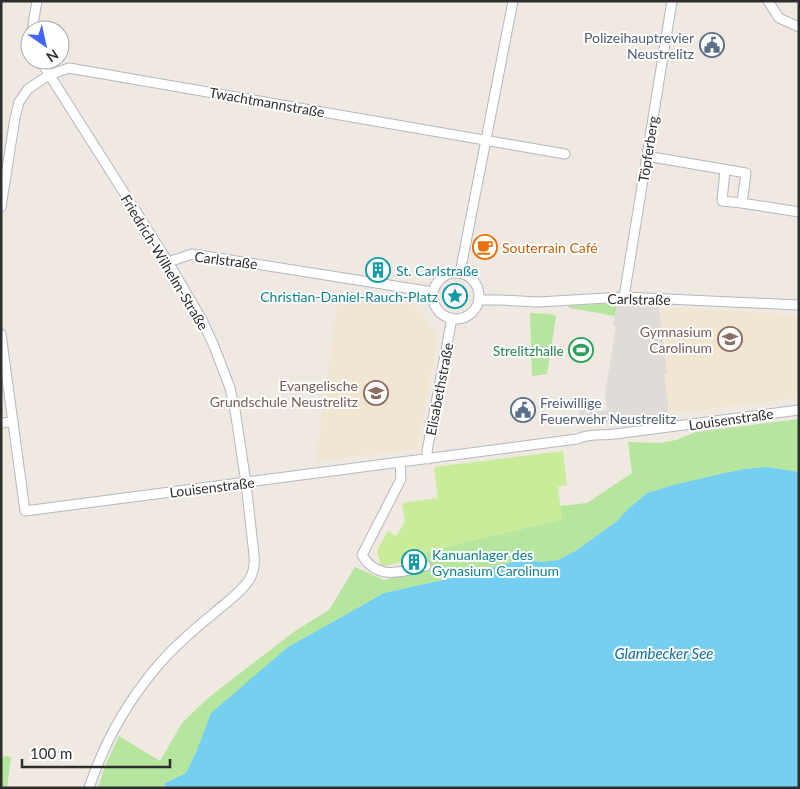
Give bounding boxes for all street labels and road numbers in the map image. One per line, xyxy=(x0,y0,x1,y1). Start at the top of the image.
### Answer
street label: Twachtmannstraße xyxy=(208,83,326,121)
street label: Töpferberg xyxy=(634,115,662,183)
street label: Friedrich-Wilhelm-Straße xyxy=(118,191,212,333)
street label: Carlstraße xyxy=(194,248,258,272)
street label: Carlstraße xyxy=(607,290,671,308)
street label: Elisabethstraße xyxy=(422,341,456,437)
street label: Louisenstraße xyxy=(687,405,775,433)
street label: Louisenstraße xyxy=(168,473,256,501)

